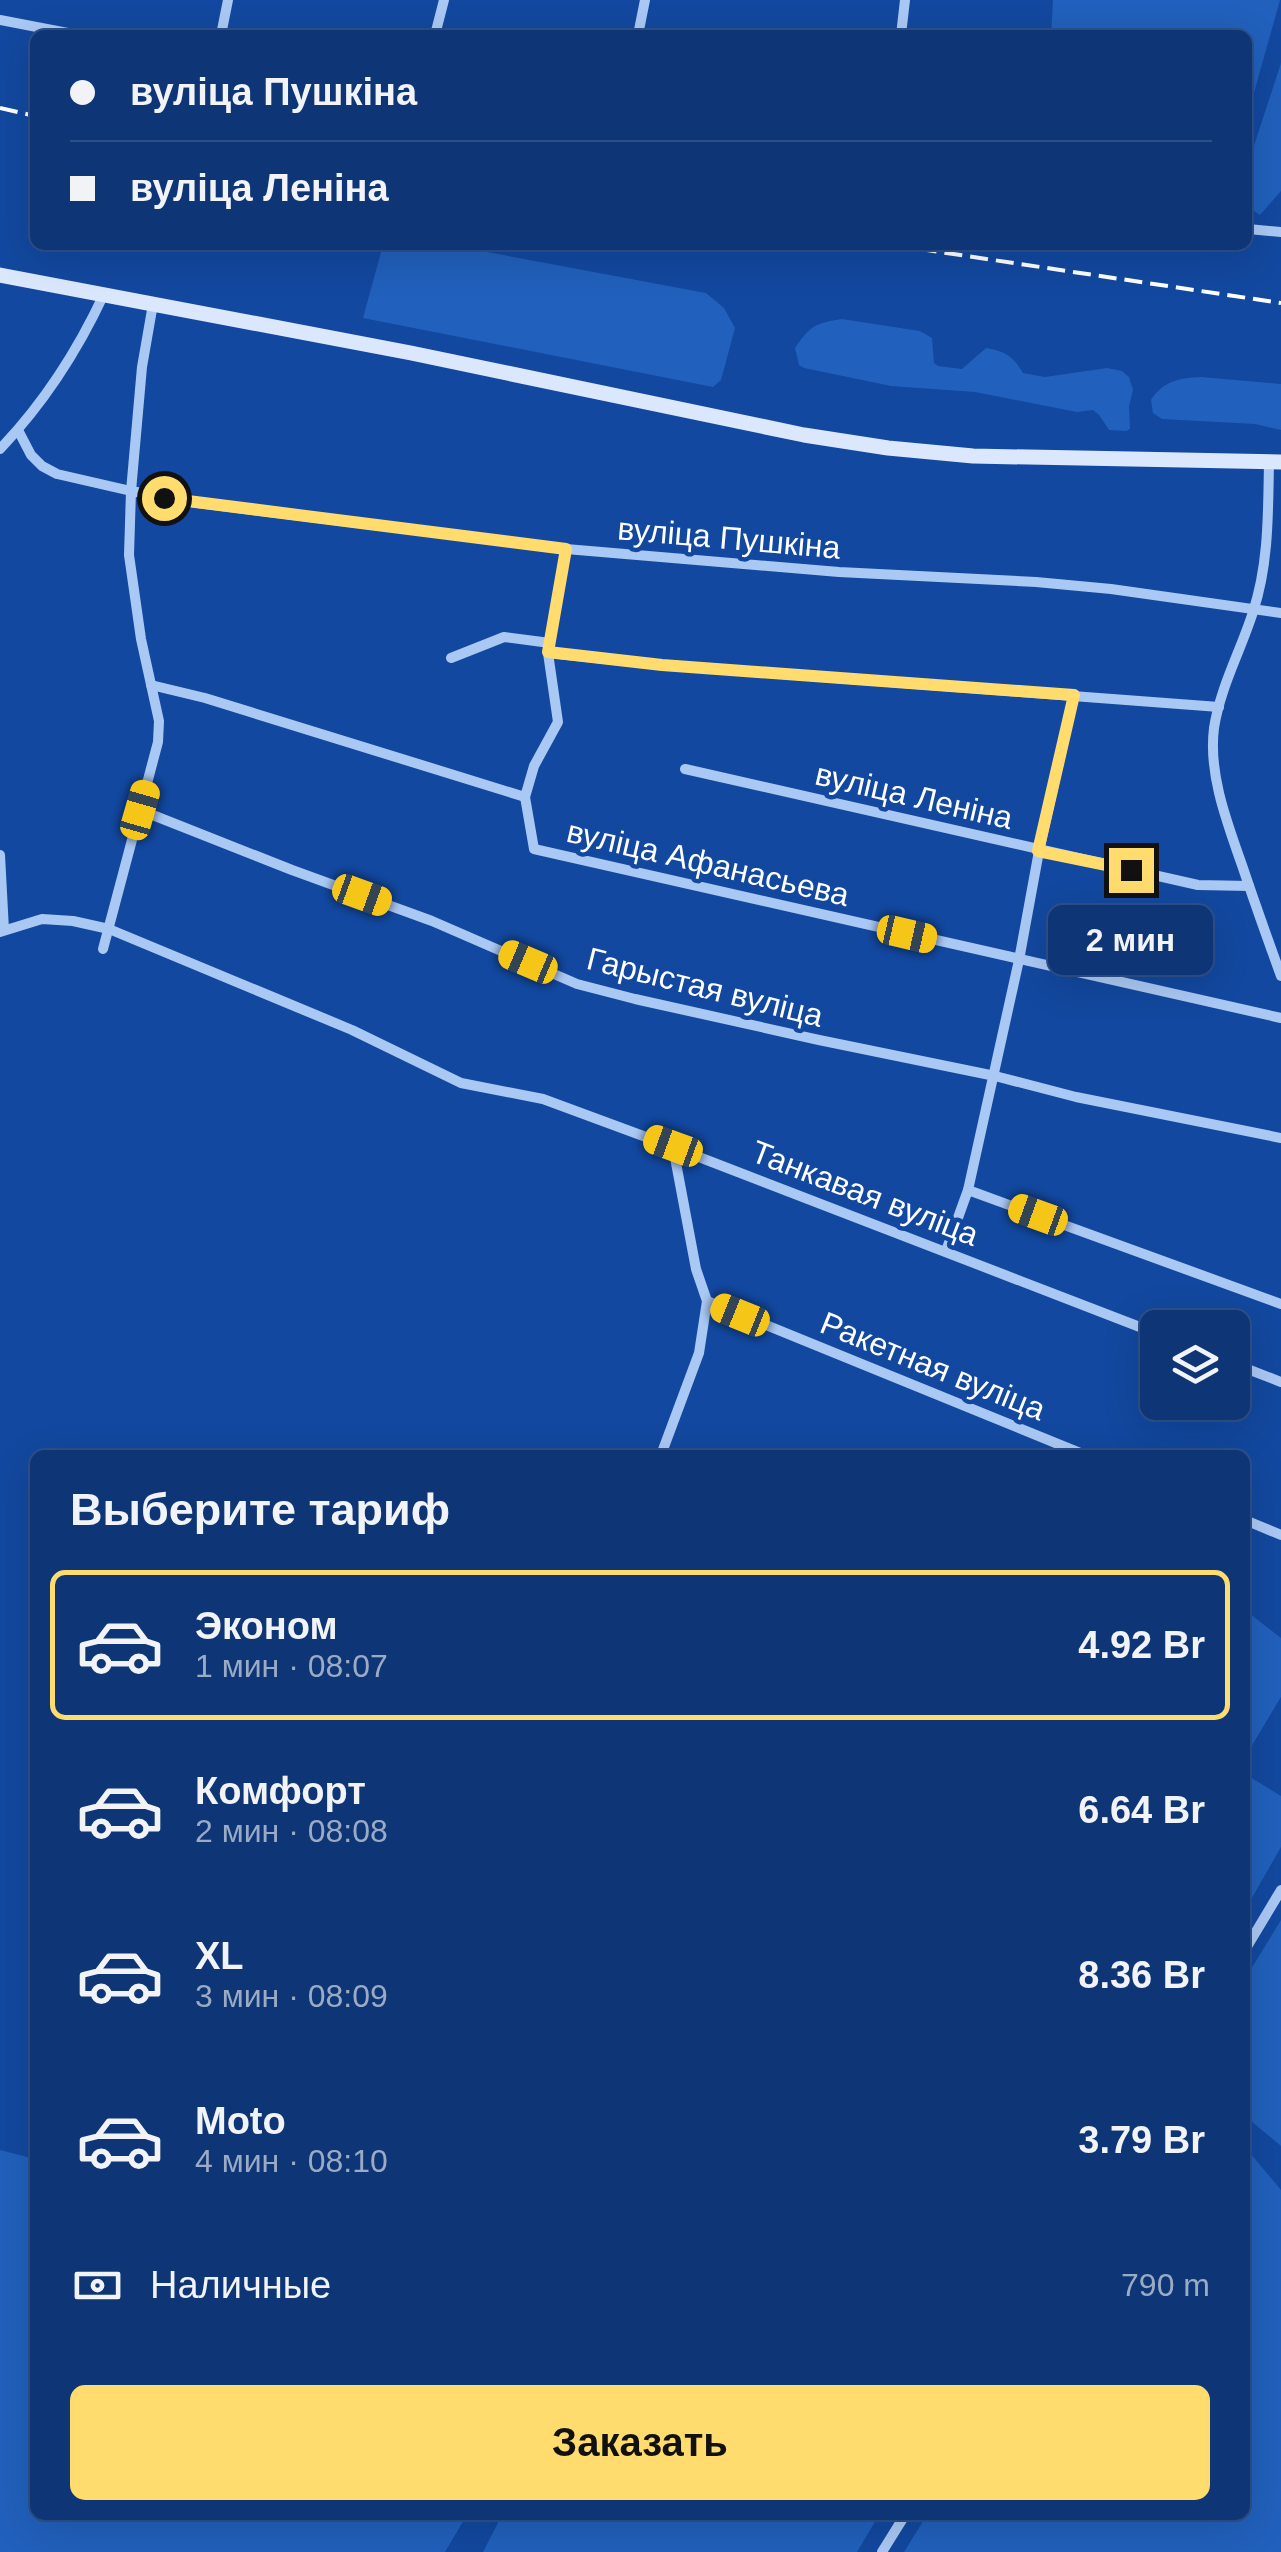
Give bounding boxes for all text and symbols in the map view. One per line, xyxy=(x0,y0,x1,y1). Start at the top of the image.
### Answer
text: вуліца Пушкіна xyxy=(130,71,417,113)
text: вуліца Леніна xyxy=(130,167,389,209)
route start xyxy=(142,476,187,521)
street label: вуліца Пушкіна xyxy=(616,510,842,566)
street label: вуліца Леніна xyxy=(812,756,1016,836)
car xyxy=(117,777,163,843)
street label: вуліца Афанасьева xyxy=(563,813,853,913)
route end xyxy=(1109,848,1154,893)
car xyxy=(329,871,395,919)
callout: 2 мин xyxy=(1048,905,1214,975)
car xyxy=(874,913,940,955)
text: 2 мин xyxy=(1086,922,1175,958)
car xyxy=(495,936,561,988)
street label: Гарыстая вуліца xyxy=(583,940,827,1034)
car xyxy=(640,1122,706,1170)
street label: Танкавая вуліца xyxy=(746,1133,984,1253)
car xyxy=(1005,1191,1071,1239)
car xyxy=(707,1290,773,1340)
street label: Ракетная вуліца xyxy=(815,1305,1051,1428)
map controls xyxy=(1140,1310,1250,1420)
button: layers xyxy=(1140,1310,1250,1420)
text: Выберите тариф xyxy=(70,1484,450,1535)
icon: car xyxy=(75,1600,165,1690)
text: Эконом xyxy=(195,1605,338,1647)
text: 4.92 Br xyxy=(1078,1624,1205,1666)
text: 1 мин · 08:07 xyxy=(195,1648,388,1684)
icon: car xyxy=(75,1765,165,1855)
text: Комфорт xyxy=(195,1770,366,1812)
text: 6.64 Br xyxy=(1078,1789,1205,1831)
text: 2 мин · 08:08 xyxy=(195,1813,388,1849)
icon: car xyxy=(75,1930,165,2020)
text: XL xyxy=(195,1935,244,1977)
text: 8.36 Br xyxy=(1078,1954,1205,1996)
text: 3 мин · 08:09 xyxy=(195,1978,388,2014)
icon: car xyxy=(75,2095,165,2185)
text: Moto xyxy=(195,2100,286,2142)
text: 3.79 Br xyxy=(1078,2119,1205,2161)
text: 4 мин · 08:10 xyxy=(195,2143,388,2179)
icon: cash xyxy=(70,2258,125,2313)
text: Наличные xyxy=(150,2264,331,2306)
text: 790 m xyxy=(1121,2267,1210,2303)
button: Заказать xyxy=(70,2385,1210,2500)

